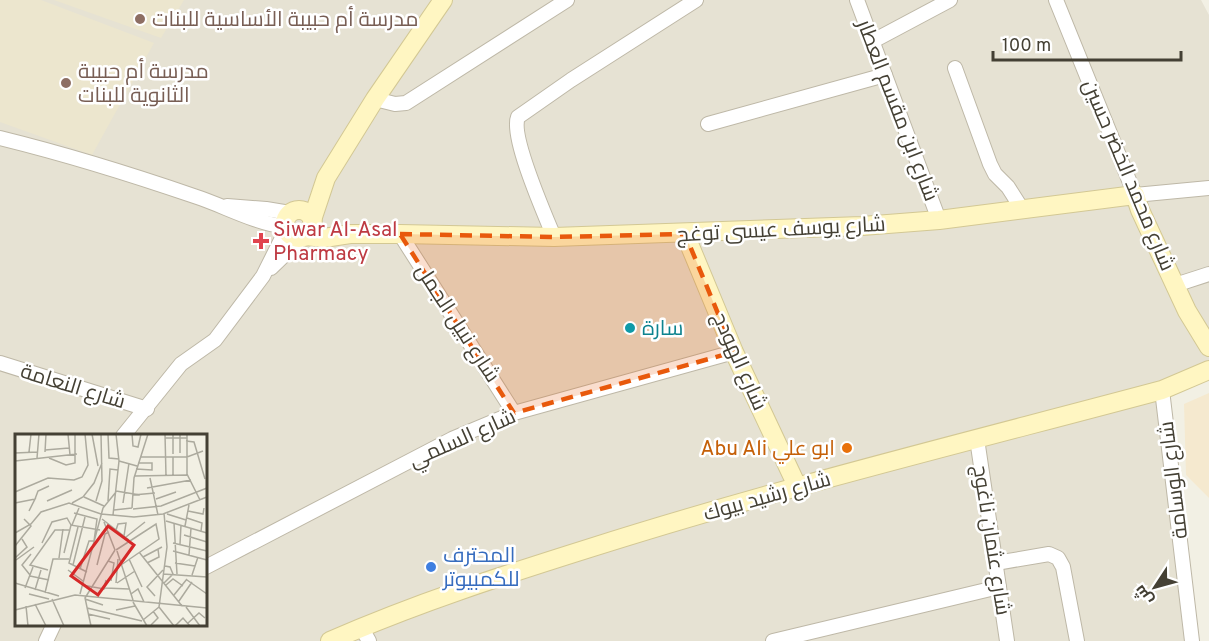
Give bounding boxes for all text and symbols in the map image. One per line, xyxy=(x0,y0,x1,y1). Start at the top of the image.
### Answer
place label: مدرسة أم حبيبة الأساسية للبنات xyxy=(152,6,418,34)
marker: مدرسة أم حبيبة الأساسية للبنات xyxy=(133,12,147,26)
street label: شارع ابن مقسم العطار xyxy=(849,15,944,205)
scale bar xyxy=(993,24,1180,62)
text: 100 m xyxy=(1002,35,1051,58)
place label: مدرسة أم حبيبة الثانوية للبنات xyxy=(78,58,209,110)
marker: مدرسة أم حبيبة الثانوية للبنات xyxy=(59,76,73,90)
street label: شارع محمد الخضر حسين xyxy=(1075,76,1180,275)
street label: شارع يوسف عيسى توغج xyxy=(676,212,886,249)
place label: Siwar Al-Asal Pharmacy xyxy=(273,217,397,268)
marker: Siwar Al-Asal Pharmacy xyxy=(254,234,268,248)
street label: شارع نبيل الجمل xyxy=(408,259,505,388)
street label: شارع الهودج xyxy=(705,308,772,415)
place label: سارة xyxy=(642,316,683,343)
marker: سارة xyxy=(623,321,637,335)
street label: شارع النعامة xyxy=(17,359,128,416)
street label: شارع السلمي xyxy=(405,404,521,476)
street label: شارع الوسامة xyxy=(1154,419,1195,540)
inset map xyxy=(15,434,207,626)
place label: Abu Ali ابو علي xyxy=(700,436,835,464)
marker: Abu Ali ابو علي xyxy=(840,441,854,455)
street label: شارع عثمان ناغوج xyxy=(965,463,1016,617)
street label: شارع رشيد بيوك xyxy=(701,466,834,529)
place label: المحترف للكمبيوتر xyxy=(442,543,520,594)
north arrow xyxy=(1125,557,1185,617)
marker: المحترف للكمبيوتر xyxy=(424,560,438,574)
text: ش xyxy=(1130,580,1159,609)

